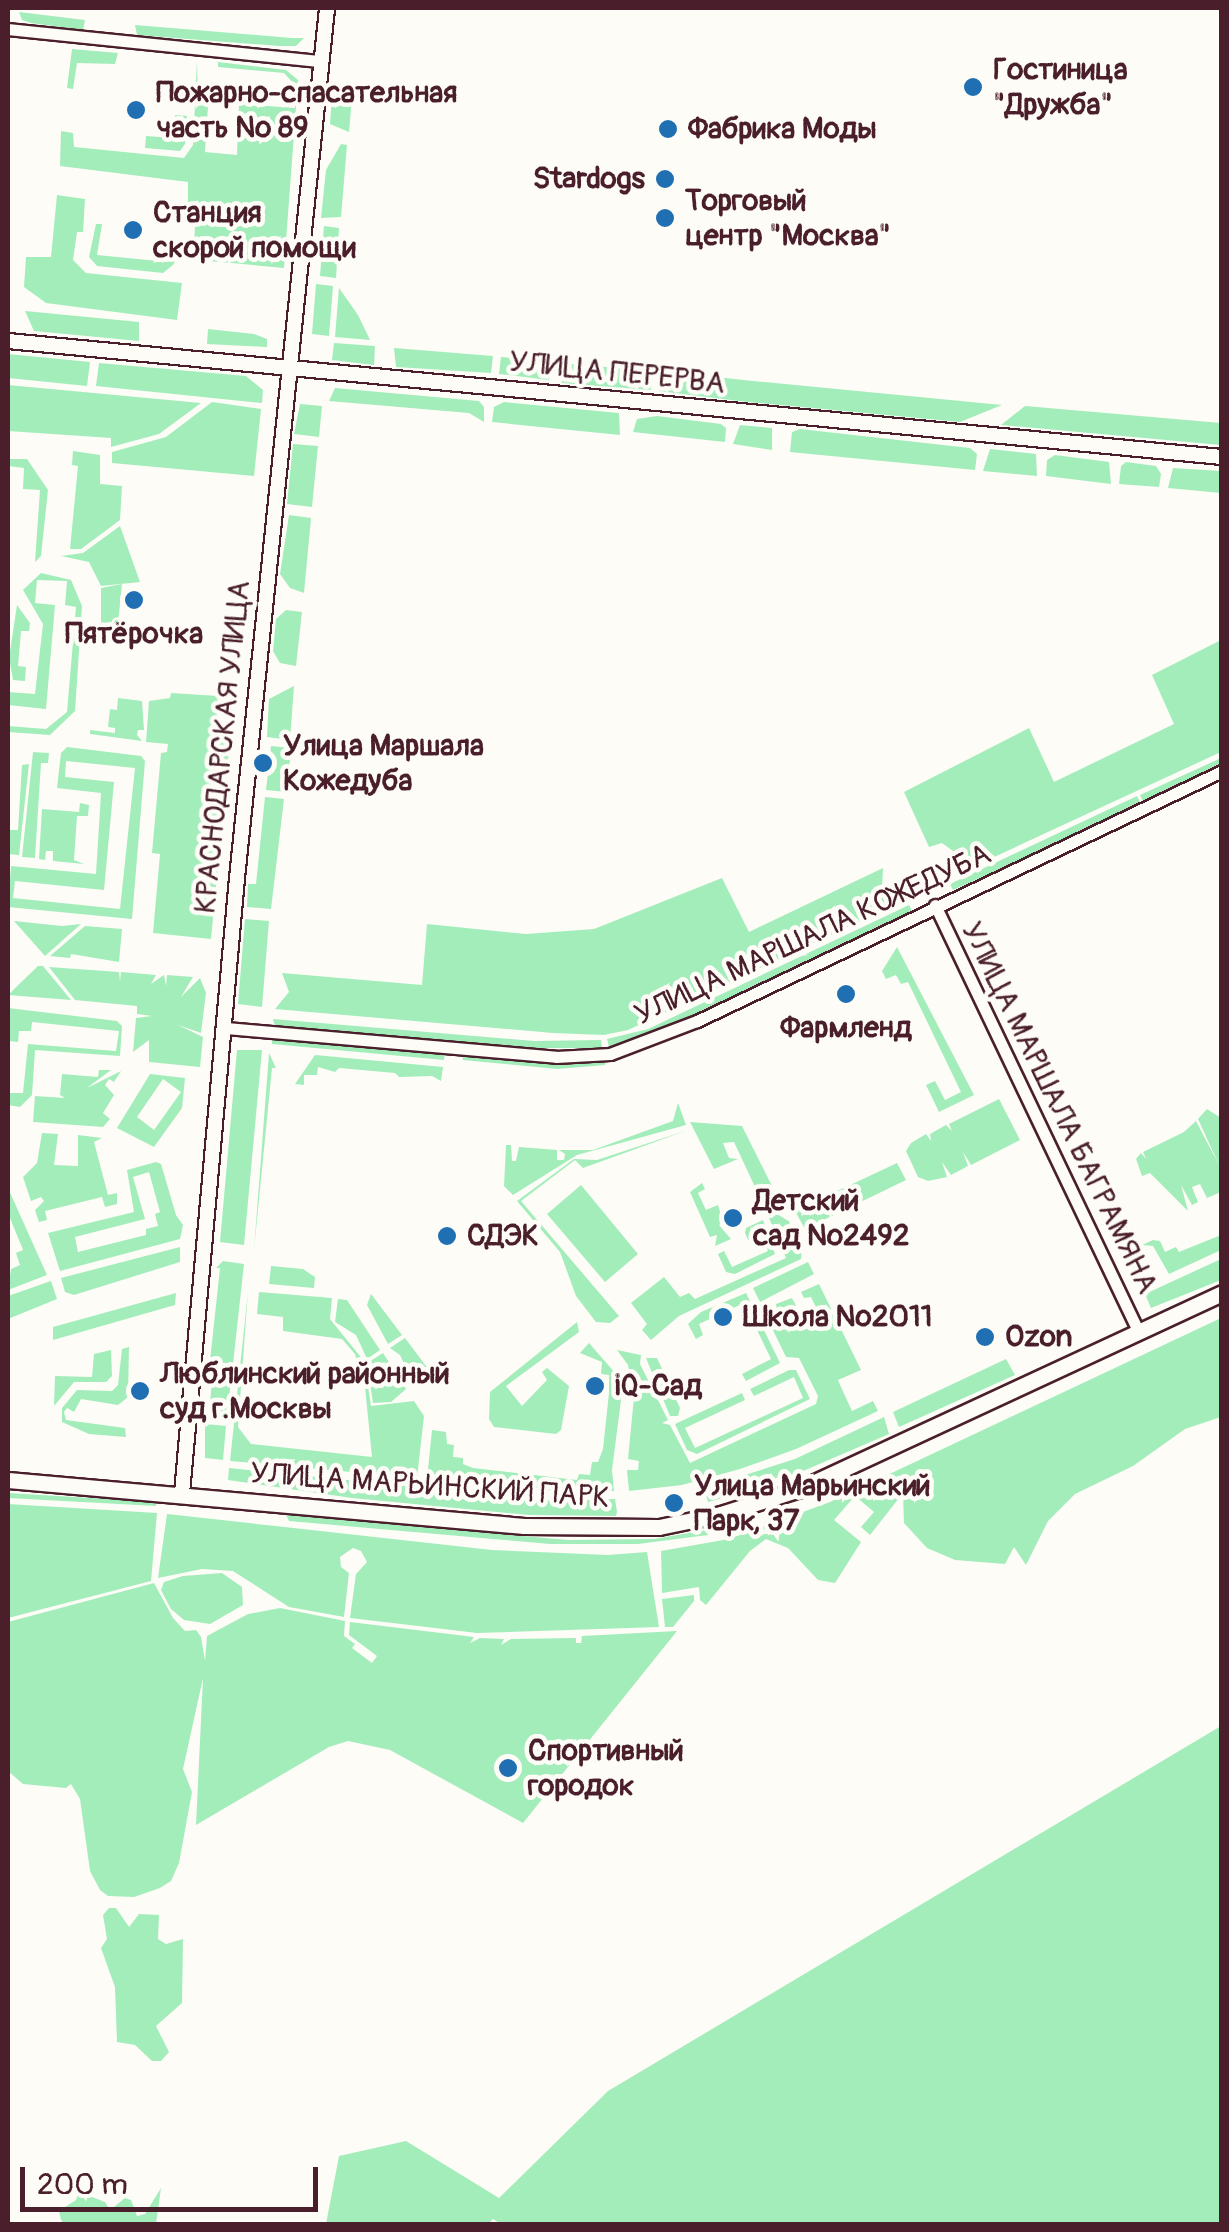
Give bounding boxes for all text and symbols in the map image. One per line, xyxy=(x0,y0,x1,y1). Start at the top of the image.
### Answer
place label: Гостиница "Дружба" xyxy=(993,52,1128,122)
place label: Пожарно-спасательная часть № 89 xyxy=(156,75,457,146)
marker: Гостиница "Дружба" xyxy=(962,76,984,98)
marker: Пожарно-спасательная часть № 89 xyxy=(125,99,147,121)
place label: Фабрика Моды xyxy=(688,111,877,147)
marker: Фабрика Моды xyxy=(657,118,679,140)
place label: Stardogs xyxy=(533,161,645,197)
marker: Stardogs xyxy=(654,168,676,190)
place label: Торговый центр "Москва" xyxy=(685,183,891,254)
place label: Станция скорой помощи xyxy=(153,195,356,266)
marker: Торговый центр "Москва" xyxy=(654,207,676,229)
marker: Станция скорой помощи xyxy=(122,219,144,241)
street label: УЛИЦА ПЕРЕРВА xyxy=(507,344,727,402)
street label: КРАСНОДАРСКАЯ УЛИЦА xyxy=(188,579,258,915)
marker: Пятёрочка xyxy=(123,589,145,611)
place label: Пятёрочка xyxy=(65,616,203,652)
place label: Улица Маршала Кожедуба xyxy=(283,728,484,798)
marker: Улица Маршала Кожедуба xyxy=(252,752,274,774)
street label: УЛИЦА МАРШАЛА КОЖЕДУБА xyxy=(629,837,997,1033)
street label: УЛИЦА МАРШАЛА БАГРАМЯНА xyxy=(953,916,1165,1300)
marker: Фармленд xyxy=(835,983,857,1005)
place label: Фармленд xyxy=(780,1010,912,1046)
place label: Детский сад №2492 xyxy=(753,1183,909,1254)
marker: Детский сад №2492 xyxy=(722,1207,744,1229)
place label: СДЭК xyxy=(467,1218,539,1254)
marker: СДЭК xyxy=(436,1225,458,1247)
place label: Школа №2011 xyxy=(743,1299,932,1335)
marker: Школа №2011 xyxy=(712,1306,734,1328)
place label: Ozon xyxy=(1005,1319,1072,1355)
marker: Ozon xyxy=(974,1326,996,1348)
place label: Люблинский районный суд г.Москвы xyxy=(160,1356,450,1426)
place label: iQ-Сад xyxy=(615,1368,702,1404)
marker: iQ-Сад xyxy=(584,1375,606,1397)
marker: Люблинский районный суд г.Москвы xyxy=(129,1380,151,1402)
street label: УЛИЦА МАРЬИНСКИЙ ПАРК xyxy=(249,1455,611,1517)
place label: Улица Марьинский Парк, 37 xyxy=(694,1468,931,1538)
marker: Улица Марьинский Парк, 37 xyxy=(663,1492,685,1514)
place label: Спортивный городок xyxy=(528,1733,684,1804)
marker: Спортивный городок xyxy=(497,1757,519,1779)
scale bar xyxy=(25,2147,322,2209)
text: 200 m xyxy=(37,2166,128,2203)

